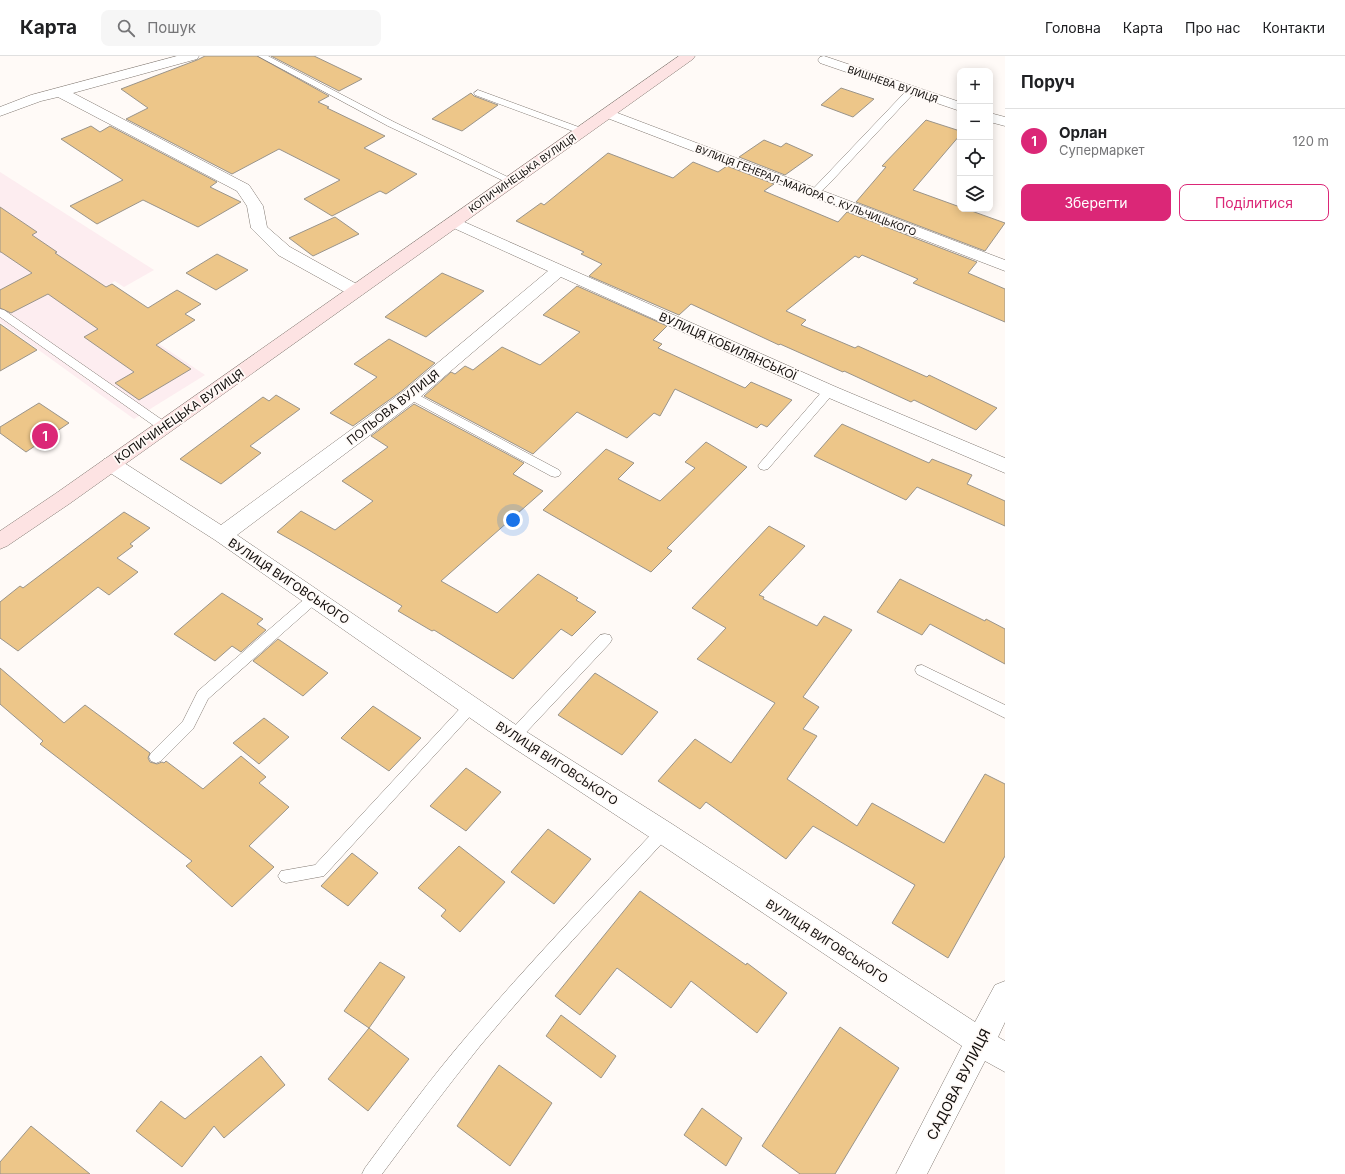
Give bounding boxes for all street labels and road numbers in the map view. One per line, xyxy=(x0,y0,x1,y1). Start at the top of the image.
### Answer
street label: ВИШНЕВА ВУЛИЦЯ xyxy=(846,63,940,105)
street label: КОПИЧИНЕЦЬКА ВУЛИЦЯ xyxy=(466,131,578,215)
street label: ВУЛИЦЯ ГЕНЕРАЛ-МАЙОРА С. КУЛЬЧИЦЬКОГО xyxy=(694,141,919,238)
street label: ВУЛИЦЯ КОБИЛЯНСЬКОЇ xyxy=(657,309,800,383)
street label: КОПИЧИНЕЦЬКА ВУЛИЦЯ xyxy=(111,366,247,466)
street label: ПОЛЬОВА ВУЛИЦЯ xyxy=(344,366,442,448)
street label: ВУЛИЦЯ ВИГОВСЬКОГО xyxy=(226,535,352,627)
street label: ВУЛИЦЯ ВИГОВСЬКОГО xyxy=(493,718,621,808)
street label: ВУЛИЦЯ ВИГОВСЬКОГО xyxy=(763,896,891,986)
street label: САДОВА ВУЛИЦЯ xyxy=(923,1026,993,1142)

